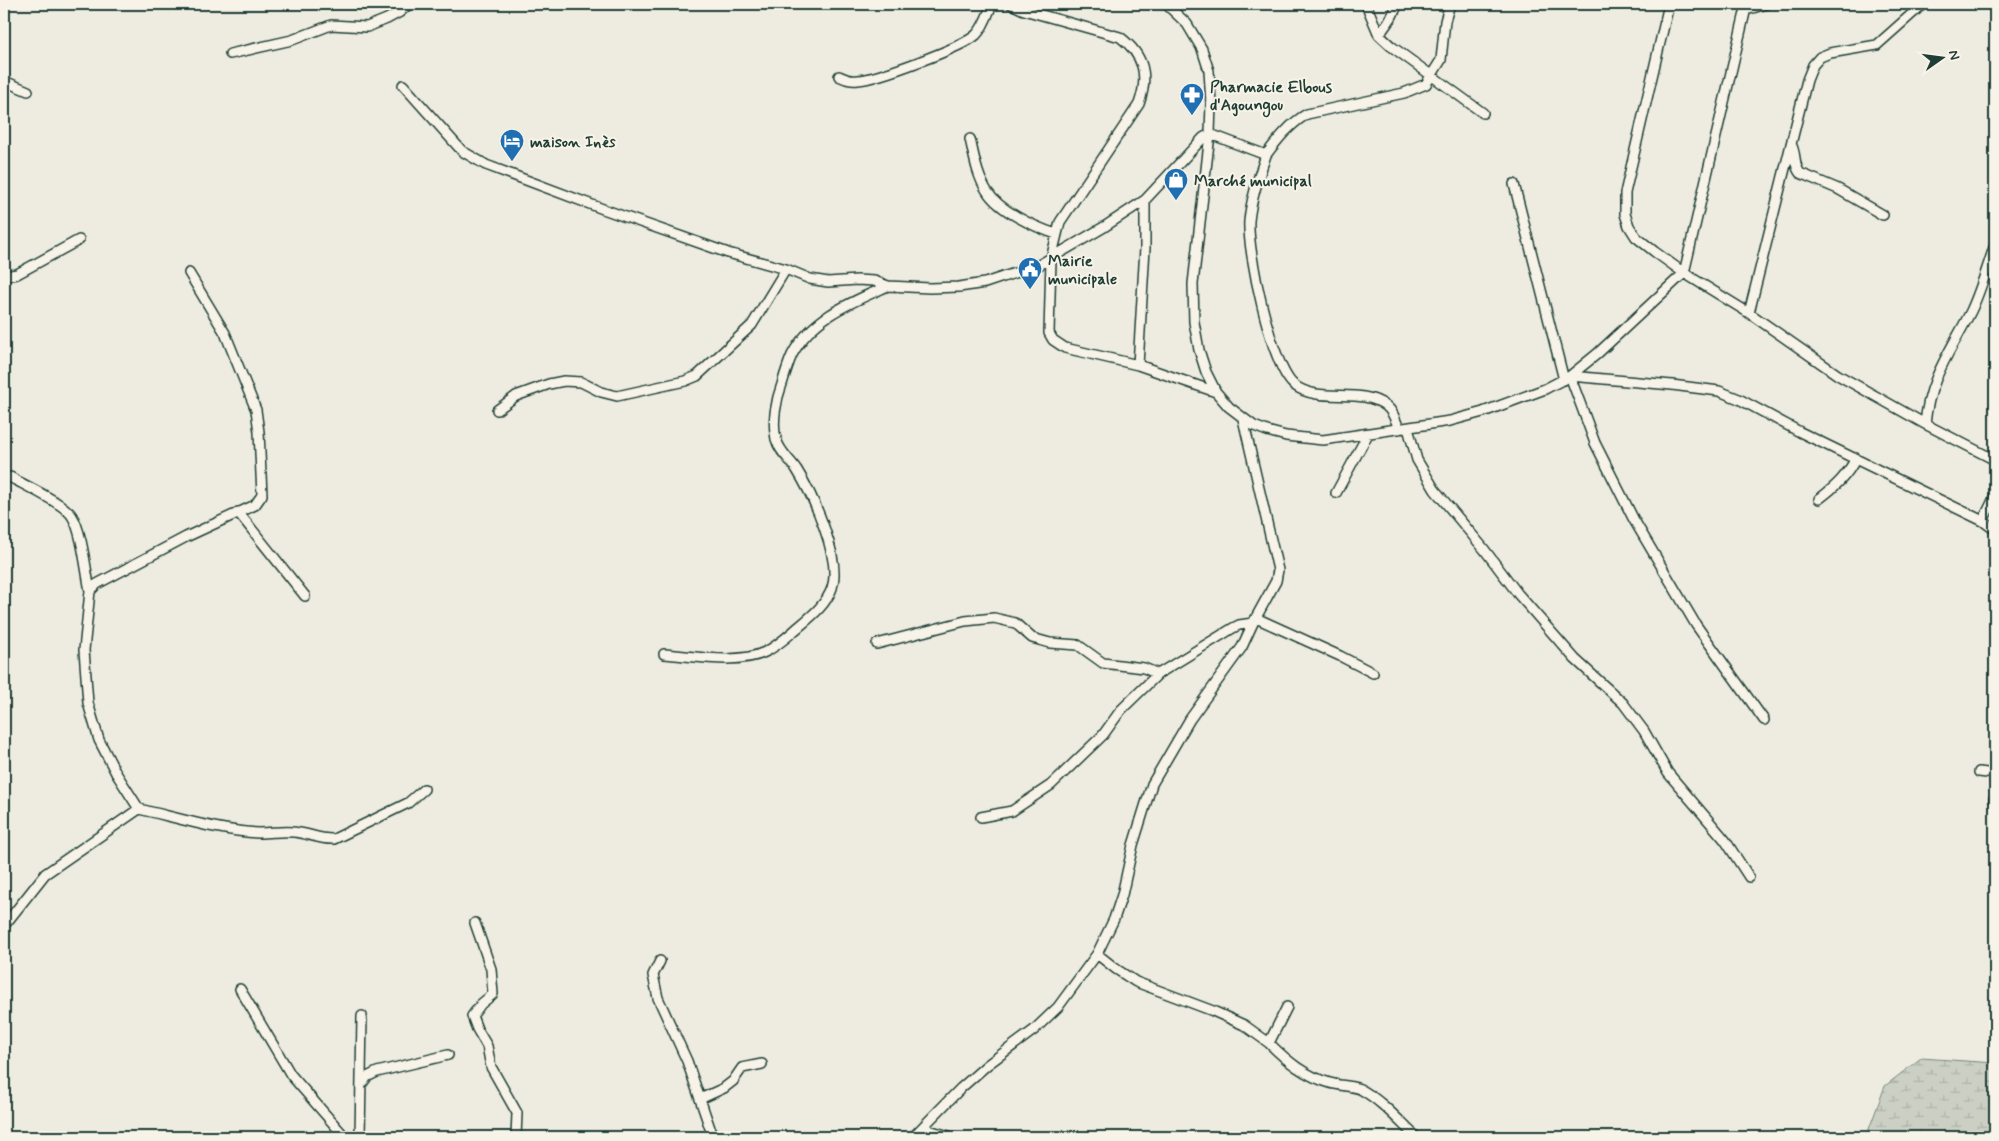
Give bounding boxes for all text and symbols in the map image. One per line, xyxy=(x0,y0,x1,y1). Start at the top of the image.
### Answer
north arrow xyxy=(1916,32,1966,82)
text: N xyxy=(1944,48,1964,62)
place label: Pharmacie Elbous d'Agoungou xyxy=(1210,77,1333,118)
pharmacy icon: Pharmacie Elbous d'Agoungou xyxy=(1179,82,1205,116)
hotel icon: maison Inès xyxy=(499,128,525,162)
place label: maison Inès xyxy=(530,132,616,153)
shop icon: Marché municipal xyxy=(1163,167,1189,201)
place label: Marché municipal xyxy=(1194,171,1312,192)
place label: Mairie municipale xyxy=(1048,251,1117,290)
public building icon: Mairie municipale xyxy=(1017,256,1043,290)

